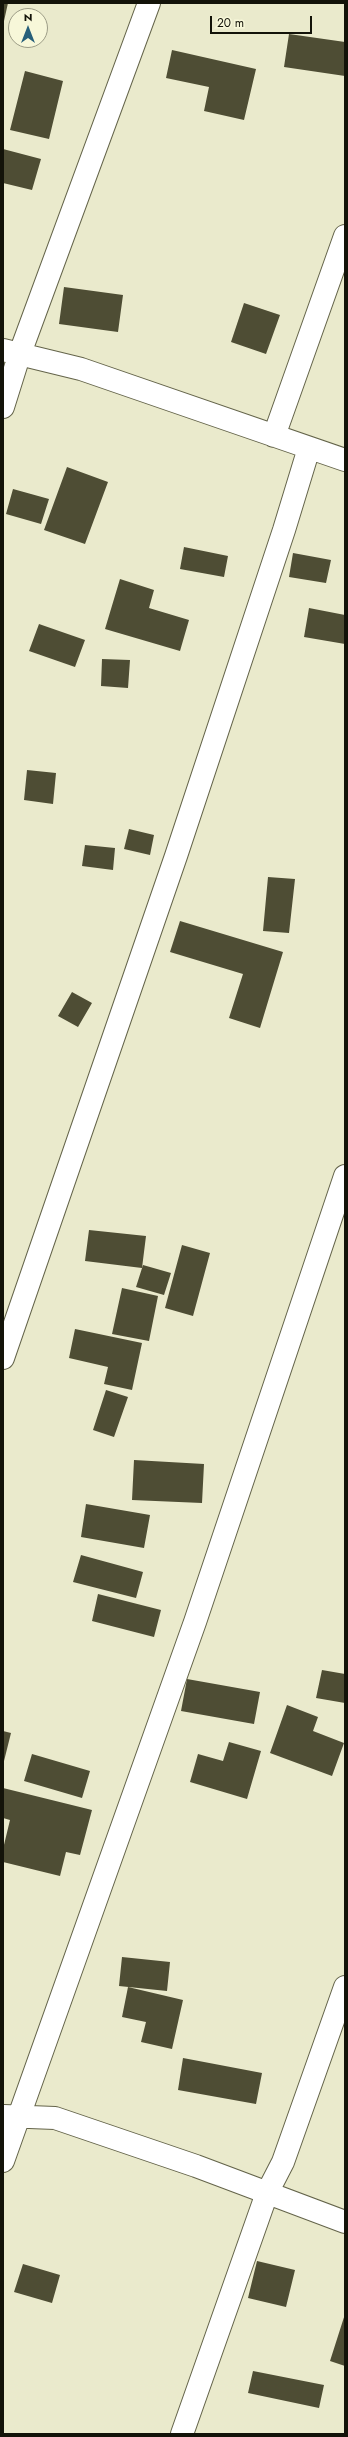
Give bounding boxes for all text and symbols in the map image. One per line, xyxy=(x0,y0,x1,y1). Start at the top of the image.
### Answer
north arrow xyxy=(8,8,48,48)
scale bar xyxy=(212,8,314,34)
text: N xyxy=(24,9,32,25)
text: 20 m xyxy=(217,14,244,32)

